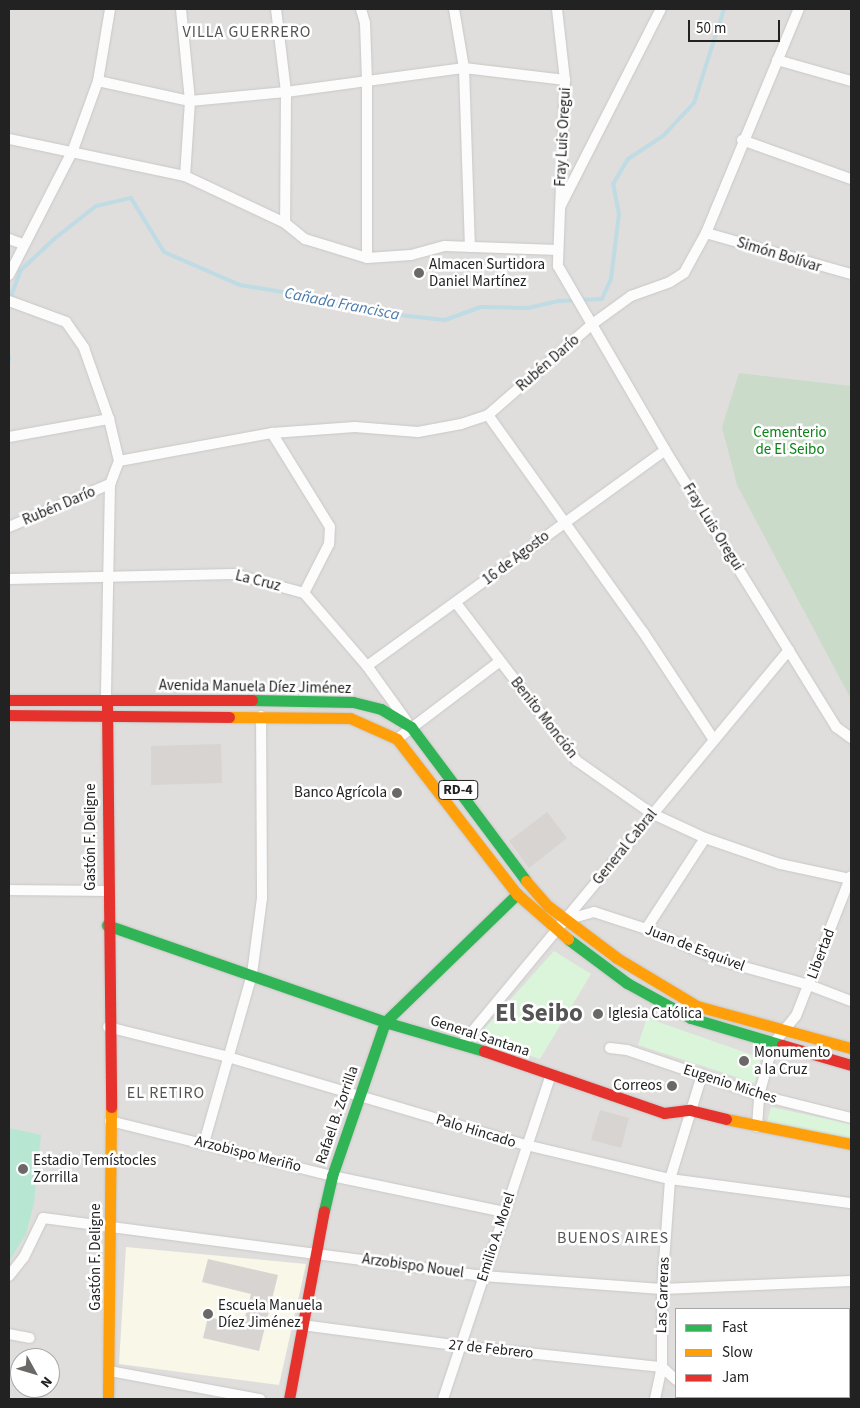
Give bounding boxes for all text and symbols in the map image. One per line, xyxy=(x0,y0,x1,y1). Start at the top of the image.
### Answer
scale bar xyxy=(690,10,782,42)
text: 50 m xyxy=(696,18,726,39)
district label: VILLA GUERRERO xyxy=(181,22,313,42)
street label: Fray Luis Oregui xyxy=(551,87,575,187)
street label: Simón Bolívar xyxy=(735,234,823,276)
place label: Almacen Surtidora Daniel Martínez xyxy=(429,255,545,290)
marker: Almacen Surtidora Daniel Martínez xyxy=(413,267,425,279)
water label: Cañada Francisca xyxy=(283,283,401,325)
street label: Rubén Darío xyxy=(513,331,583,395)
park label: Cementerio de El Seibo xyxy=(753,423,827,458)
street label: Fray Luis Oregui xyxy=(679,480,747,574)
street label: Rubén Darío xyxy=(20,483,98,529)
street label: 16 de Agosto xyxy=(479,527,553,589)
street label: La Cruz xyxy=(233,567,283,595)
street label: Benito Monción xyxy=(507,674,581,762)
street label: Avenida Manuela Díez Jiménez xyxy=(159,676,351,698)
road number: RD-4 xyxy=(438,778,478,802)
street label: Gastón F. Deligne xyxy=(82,783,100,891)
place label: Banco Agrícola xyxy=(294,784,387,802)
marker: Banco Agrícola xyxy=(391,787,403,799)
street label: General Cabral xyxy=(589,805,661,889)
street label: Juan de Esquivel xyxy=(643,921,747,975)
street label: Libertad xyxy=(803,926,839,982)
district label: El Seibo xyxy=(495,998,583,1028)
place label: Iglesia Católica xyxy=(608,1005,702,1023)
marker: Iglesia Católica xyxy=(592,1008,604,1020)
street label: General Santana xyxy=(428,1011,532,1061)
place label: Monumento a la Cruz xyxy=(754,1043,830,1078)
marker: Monumento a la Cruz xyxy=(738,1055,750,1067)
street label: Eugenio Miches xyxy=(681,1060,779,1108)
street label: Rafael B. Zorrilla xyxy=(312,1064,362,1166)
place label: Correos xyxy=(613,1077,662,1095)
marker: Correos xyxy=(666,1080,678,1092)
district label: EL RETIRO xyxy=(126,1083,206,1103)
street label: Palo Hincado xyxy=(434,1110,518,1152)
street label: Arzobispo Meriño xyxy=(193,1132,303,1176)
place label: Estadio Temístocles Zorrilla xyxy=(33,1151,156,1186)
marker: Estadio Temístocles Zorrilla xyxy=(17,1163,29,1175)
street label: Emilio A. Morel xyxy=(473,1190,519,1284)
street label: Gastón F. Deligne xyxy=(87,1203,105,1311)
district label: BUENOS AIRES xyxy=(556,1228,670,1248)
street label: Arzobispo Nouel xyxy=(361,1250,465,1282)
street label: Las Carreras xyxy=(653,1256,673,1334)
place label: Escuela Manuela Díez Jiménez xyxy=(218,1296,323,1331)
marker: Escuela Manuela Díez Jiménez xyxy=(202,1308,214,1320)
legend xyxy=(675,1308,850,1398)
text: Fast xyxy=(722,1317,748,1338)
street label: 27 de Febrero xyxy=(448,1336,534,1362)
text: Slow xyxy=(722,1342,753,1363)
north arrow xyxy=(10,1348,60,1398)
text: Jam xyxy=(722,1367,749,1388)
text: N xyxy=(35,1372,57,1392)

